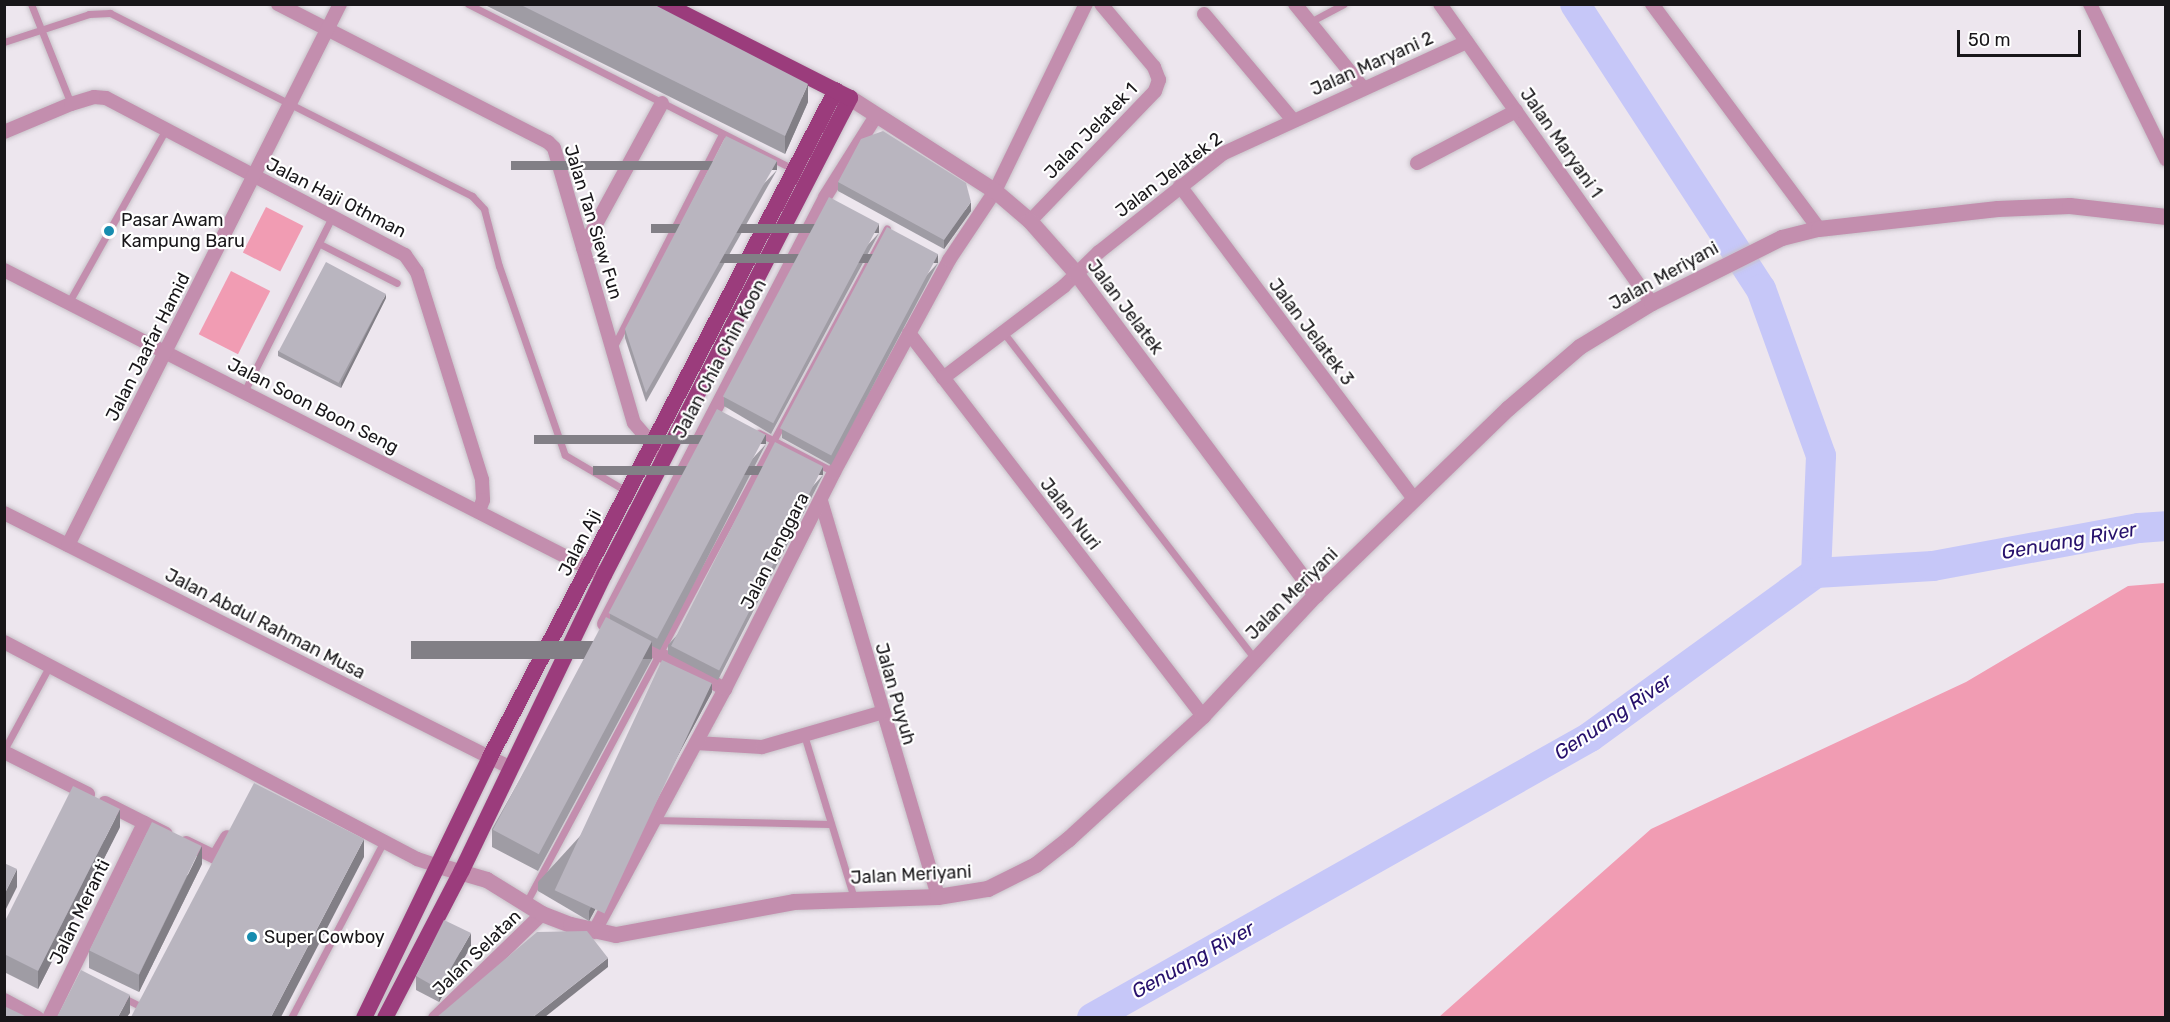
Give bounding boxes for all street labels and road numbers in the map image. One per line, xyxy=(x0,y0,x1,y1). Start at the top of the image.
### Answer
street label: Jalan Maryani 2 xyxy=(1307,27,1437,101)
street label: Jalan Jelatek 1 xyxy=(1040,78,1142,184)
street label: Jalan Maryani 1 xyxy=(1515,84,1607,202)
street label: Jalan Jelatek 2 xyxy=(1111,128,1227,222)
street label: Jalan Tan Siew Fun xyxy=(559,142,627,302)
street label: Jalan Haji Othman xyxy=(262,153,410,243)
street label: Jalan Meriyani xyxy=(1606,237,1722,315)
street label: Jalan Jelatek xyxy=(1082,255,1168,359)
street label: Jalan Jaafar Hamid xyxy=(101,269,195,425)
street label: Jalan Jelatek 3 xyxy=(1264,274,1358,390)
street label: Jalan Chia Chin Koon xyxy=(669,276,771,442)
street label: Jalan Soon Boon Seng xyxy=(224,353,402,459)
street label: Jalan Nuri xyxy=(1035,474,1105,554)
street label: Jalan Tenggara xyxy=(736,489,814,613)
street label: Jalan Aji xyxy=(554,506,606,580)
street label: Jalan Meriyani xyxy=(1241,543,1343,645)
street label: Jalan Abdul Rahman Musa xyxy=(161,564,369,684)
street label: Jalan Puyuh xyxy=(870,641,920,747)
street label: Jalan Meranti xyxy=(45,856,115,968)
street label: Jalan Meriyani xyxy=(850,861,972,889)
street label: Jalan Selatan xyxy=(428,906,526,1000)

